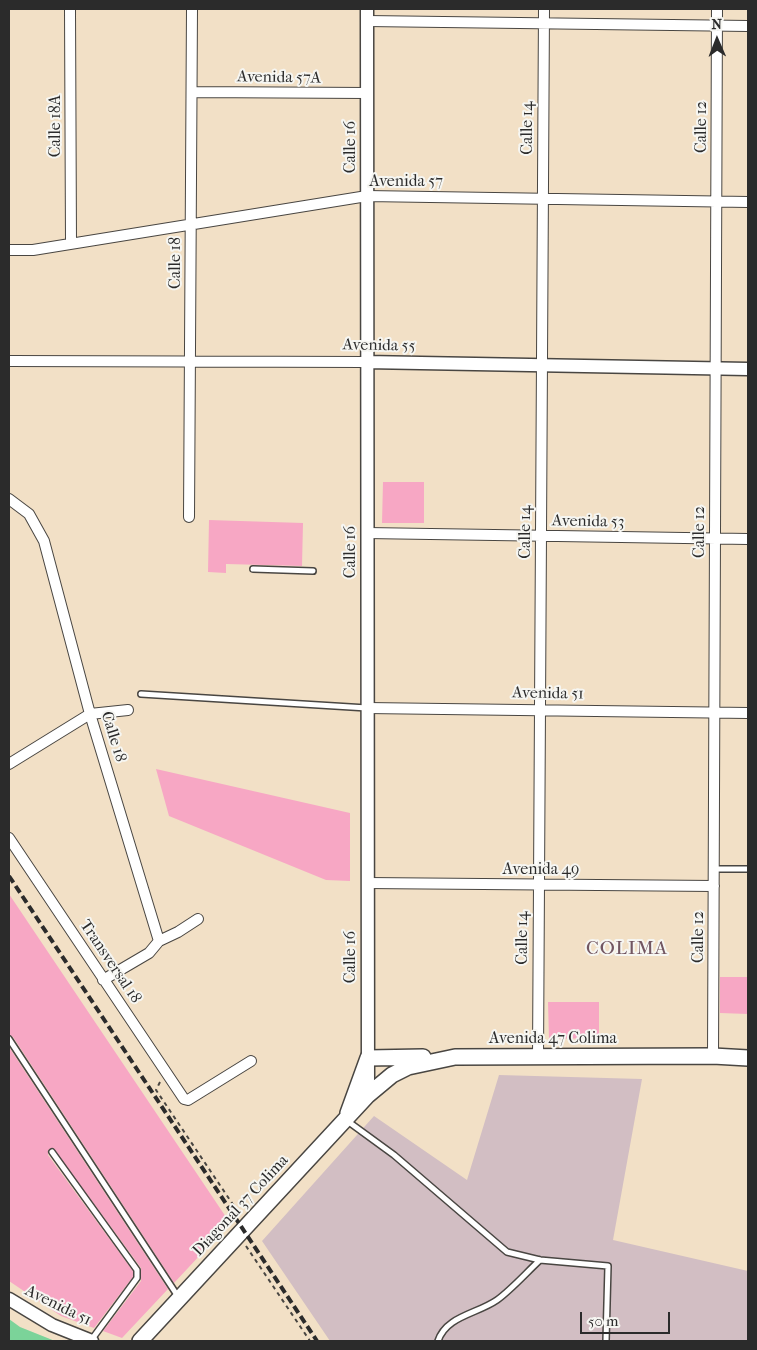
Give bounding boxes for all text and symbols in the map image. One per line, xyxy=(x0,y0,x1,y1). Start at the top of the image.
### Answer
north arrow xyxy=(692,15,742,65)
text: N xyxy=(711,16,722,33)
street label: Avenida 57A xyxy=(237,68,321,88)
street label: Calle 18A xyxy=(46,95,66,157)
street label: Calle 14 xyxy=(518,101,538,155)
street label: Calle 12 xyxy=(692,101,712,153)
street label: Calle 16 xyxy=(341,121,361,173)
street label: Avenida 57 xyxy=(369,172,443,192)
street label: Calle 18 xyxy=(166,237,186,289)
street label: Avenida 55 xyxy=(342,336,416,356)
street label: Calle 14 xyxy=(516,505,536,559)
street label: Calle 12 xyxy=(690,506,710,558)
street label: Avenida 53 xyxy=(552,512,624,532)
street label: Calle 16 xyxy=(341,526,361,578)
street label: Avenida 51 xyxy=(512,684,584,704)
street label: Calle 18 xyxy=(96,709,130,765)
street label: Avenida 49 xyxy=(503,860,579,880)
street label: Calle 14 xyxy=(513,911,533,965)
street label: Calle 12 xyxy=(689,911,709,963)
street label: Transversal 18 xyxy=(75,917,145,1007)
street label: Calle 16 xyxy=(341,931,361,983)
district label: COLIMA xyxy=(585,938,669,960)
street label: Avenida 47 Colima xyxy=(489,1029,617,1049)
street label: Diagonal 37 Colima xyxy=(189,1151,293,1261)
street label: Avenida 51 xyxy=(22,1282,94,1330)
scale bar xyxy=(582,1302,672,1334)
text: 50 m xyxy=(588,1312,618,1330)

